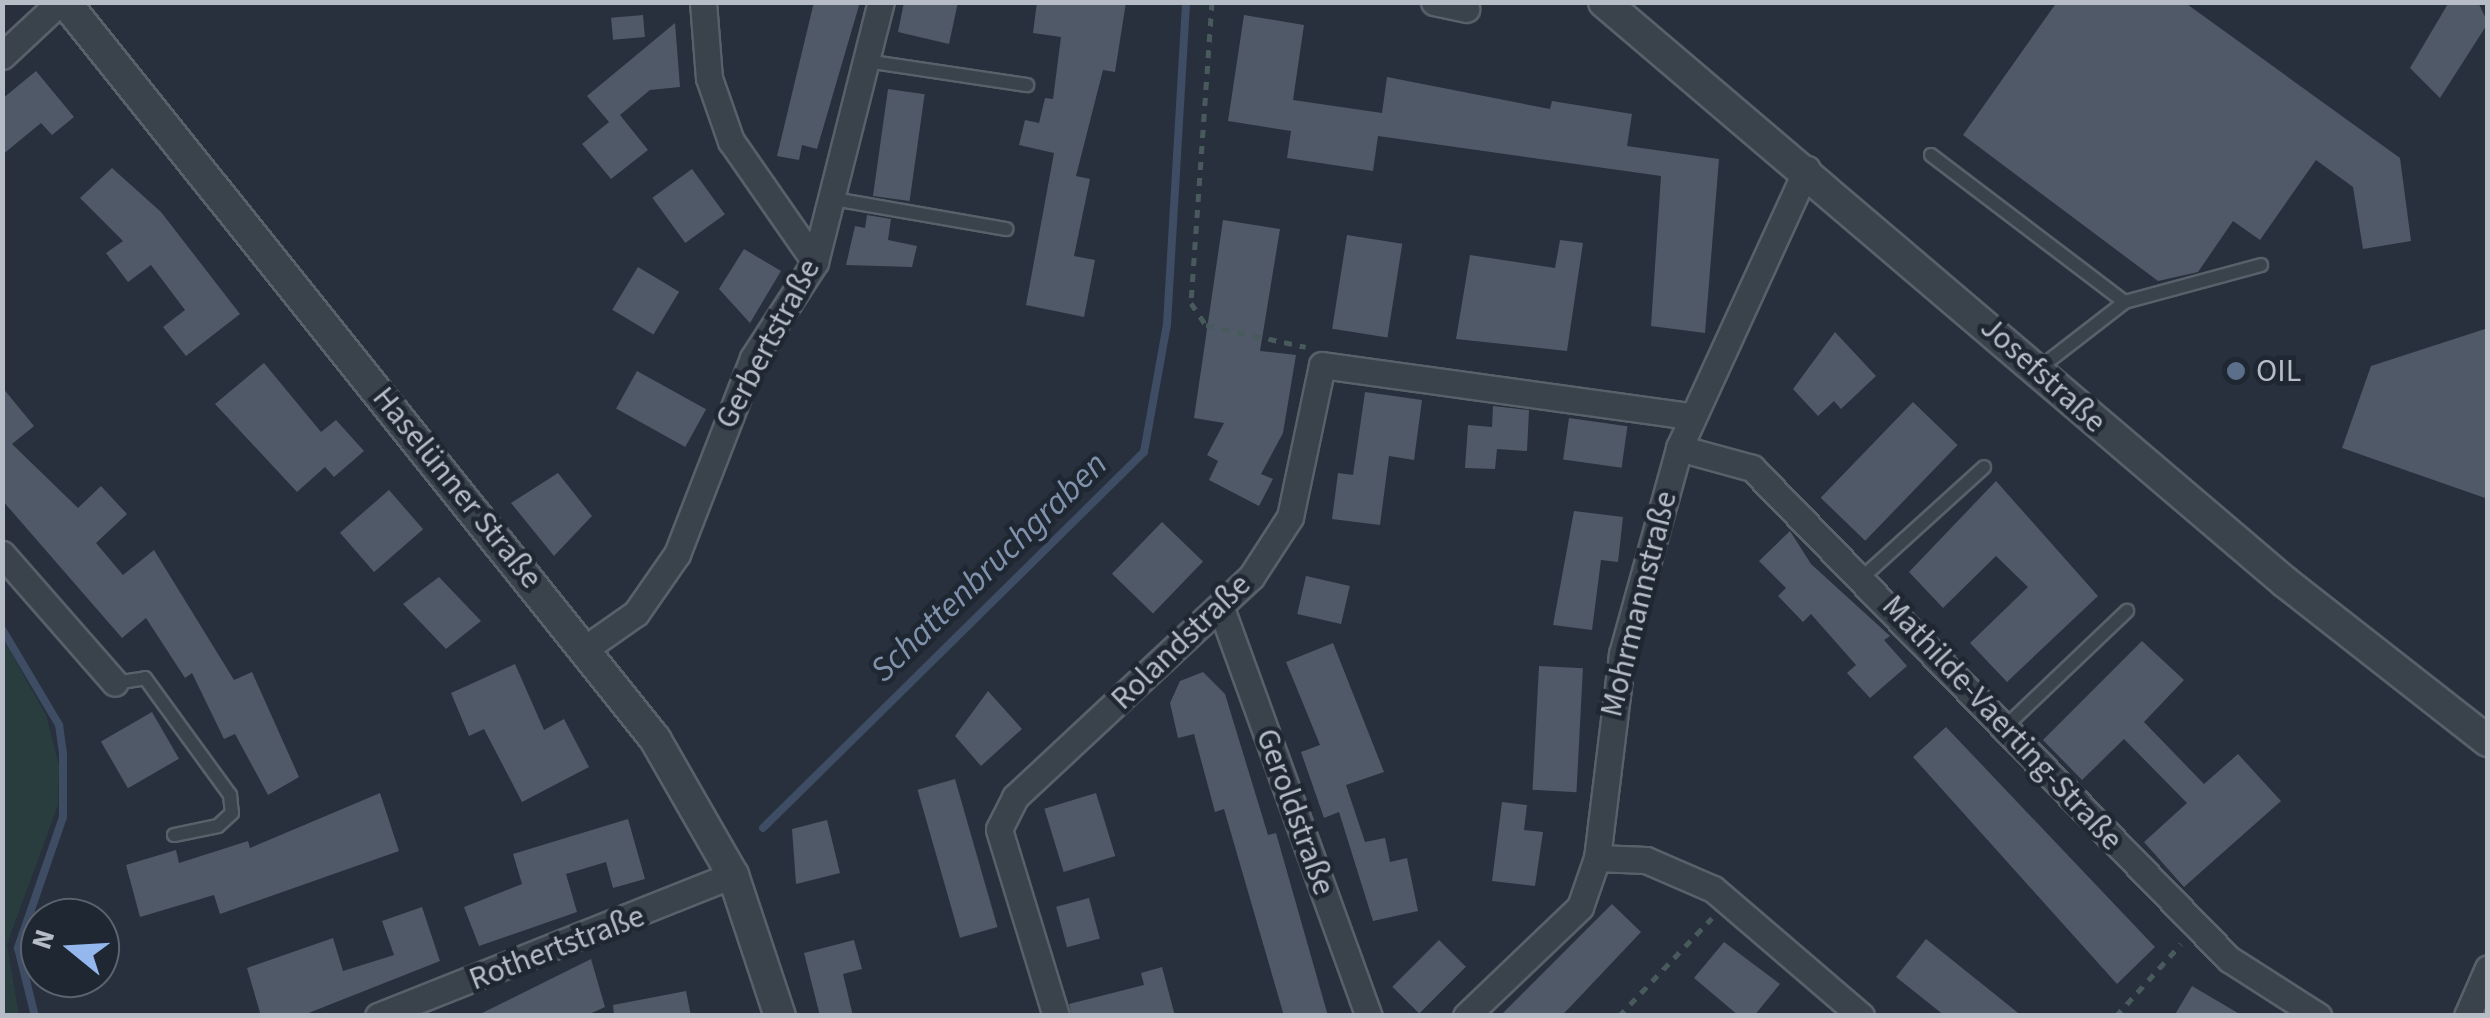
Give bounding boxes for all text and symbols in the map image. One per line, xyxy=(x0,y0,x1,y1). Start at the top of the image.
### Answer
street label: Gerbertstraße xyxy=(707,253,829,435)
street label: Josefstraße xyxy=(1972,309,2114,441)
place label: OIL xyxy=(2256,352,2301,390)
marker: OIL xyxy=(2225,360,2247,382)
street label: Haselünner Straße xyxy=(364,379,550,597)
water label: Schattenbruchgraben xyxy=(862,443,1116,691)
street label: Mohrmannstraße xyxy=(1592,487,1686,721)
street label: Rolandstraße xyxy=(1103,566,1259,718)
street label: Mathilde-Vaerting-Straße xyxy=(1874,587,2130,859)
street label: Geroldstraße xyxy=(1247,724,1343,900)
street label: Rothertstraße xyxy=(464,897,650,999)
north arrow xyxy=(20,898,120,998)
text: N xyxy=(21,924,65,954)

